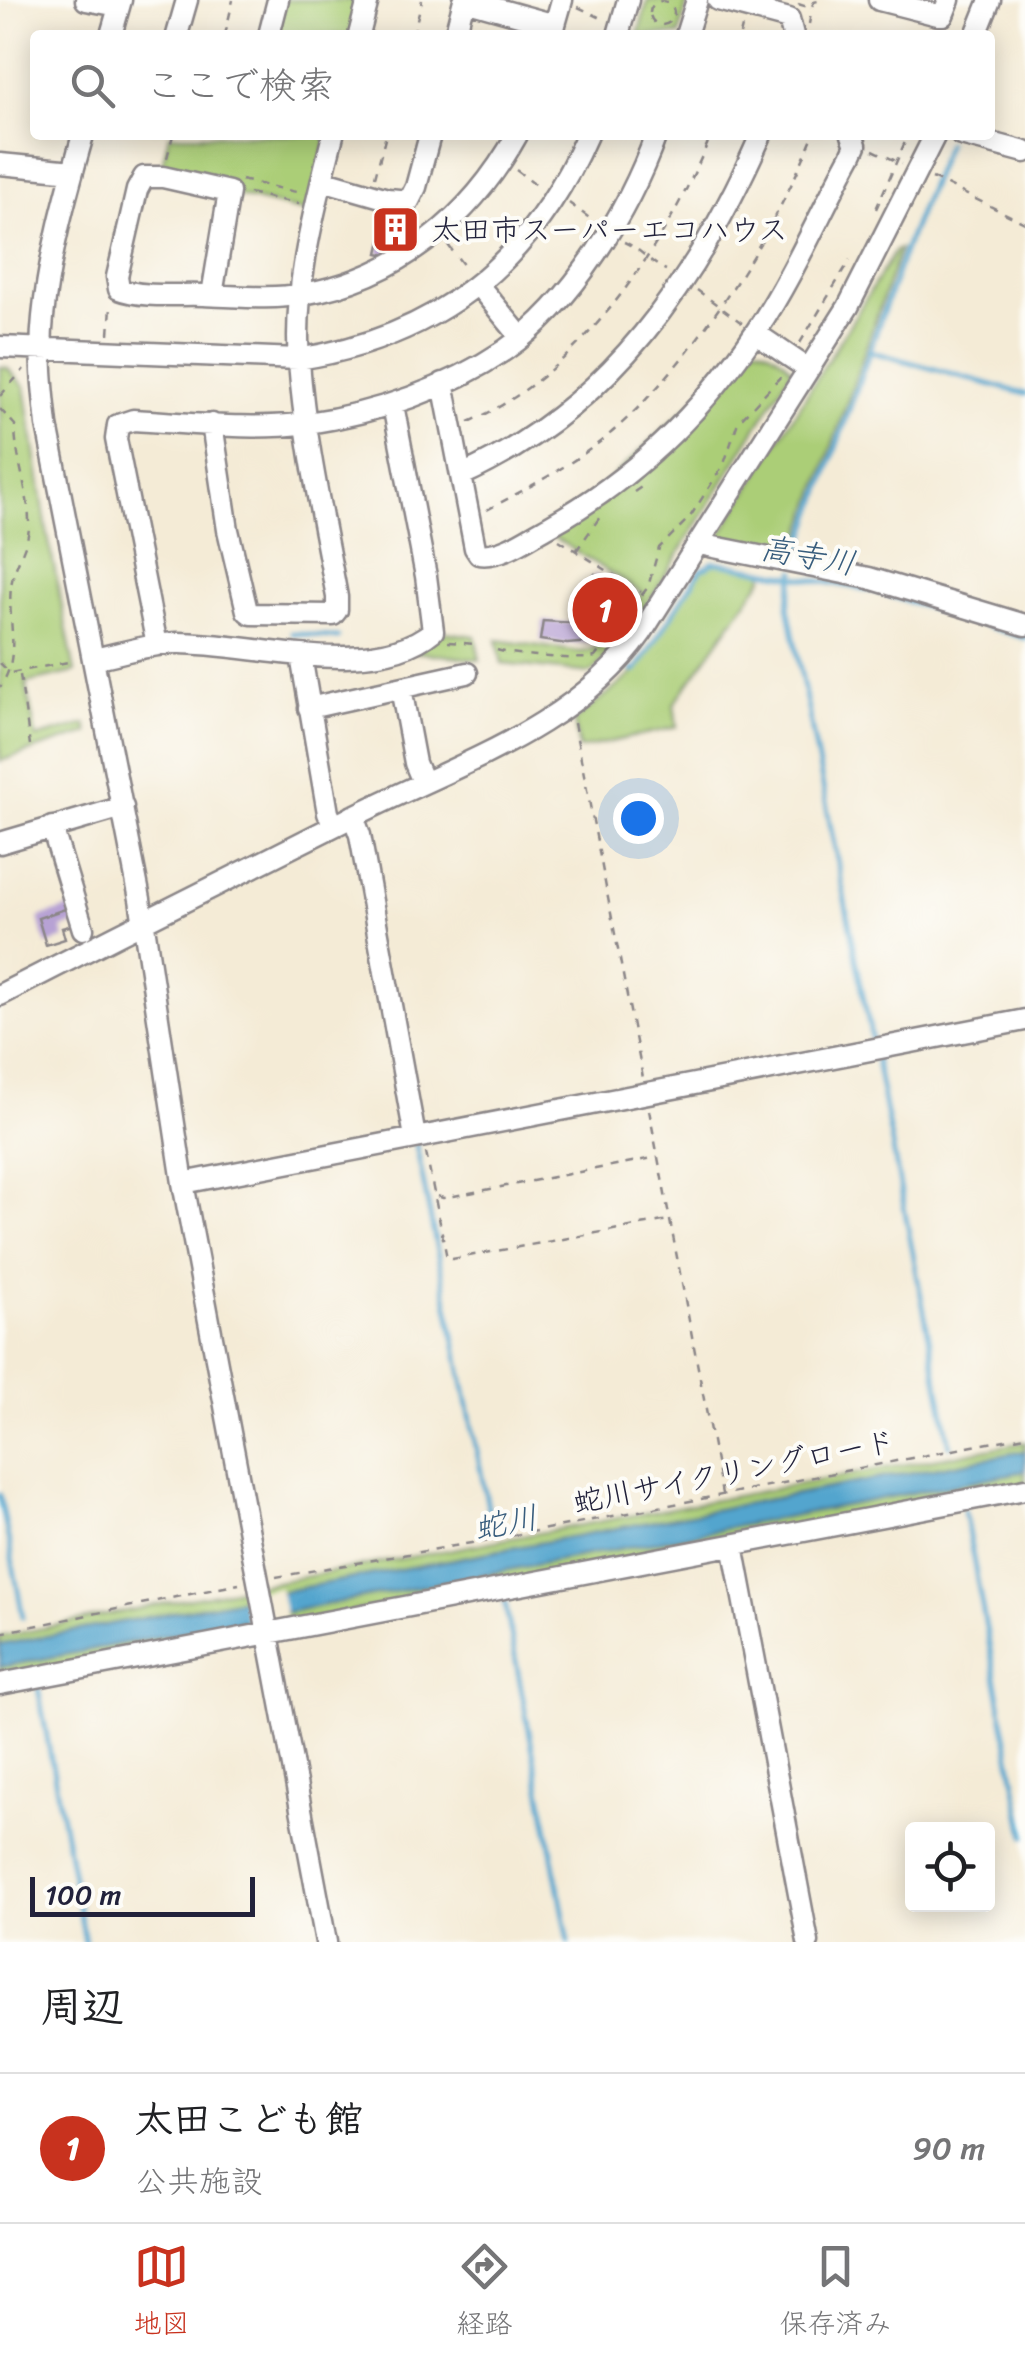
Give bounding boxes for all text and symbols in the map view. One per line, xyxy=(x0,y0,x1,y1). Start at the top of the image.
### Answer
search box xyxy=(30,30,995,140)
text: ここで検索 xyxy=(145,52,335,119)
icon: search xyxy=(65,58,120,113)
place label: 太田市スーパーエコハウス xyxy=(431,203,788,257)
building icon: 太田市スーパーエコハウス xyxy=(370,204,422,256)
water label: 高寺川 xyxy=(756,520,860,592)
pin: 1 xyxy=(572,572,638,648)
your location xyxy=(613,793,664,844)
street label: 蛇川サイクリングロード xyxy=(568,1414,900,1530)
water label: 蛇川 xyxy=(469,1489,543,1557)
map controls xyxy=(905,1822,995,1912)
button: locate xyxy=(905,1822,995,1912)
text: 100 m xyxy=(45,1870,121,1919)
scale bar xyxy=(30,1872,255,1916)
text: 周辺 xyxy=(40,1970,124,2044)
text: 太田こども館 xyxy=(135,2086,363,2153)
text: 1 xyxy=(66,2120,79,2177)
text: 90 m xyxy=(912,2120,985,2177)
text: 公共施設 xyxy=(135,2153,263,2210)
tab: 地図 xyxy=(133,2239,190,2348)
tab: 経路 xyxy=(456,2239,513,2348)
tab: 保存済み xyxy=(779,2239,892,2348)

